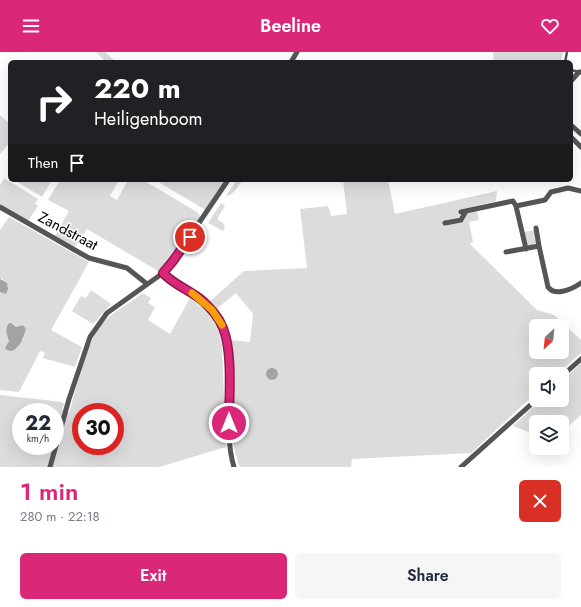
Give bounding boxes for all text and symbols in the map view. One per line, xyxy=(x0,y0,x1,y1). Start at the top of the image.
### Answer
text: Beeline xyxy=(260,13,321,39)
icon: menu xyxy=(20,15,42,37)
icon: heart xyxy=(539,15,561,37)
text: 220 m xyxy=(94,68,181,109)
icon: right xyxy=(28,76,80,128)
text: Heiligenboom xyxy=(94,106,203,132)
text: Then xyxy=(28,152,58,174)
icon: arrive xyxy=(66,152,88,174)
street label: Zandstraat xyxy=(34,206,102,256)
pin xyxy=(173,220,207,254)
icon: arrive xyxy=(179,226,201,248)
north arrow xyxy=(529,319,569,359)
map controls xyxy=(529,319,569,455)
button: sound xyxy=(529,367,569,407)
position arrow xyxy=(208,402,250,444)
speed limit sign: 30 xyxy=(72,403,124,455)
text: 22 xyxy=(25,409,51,438)
button: layers xyxy=(529,415,569,455)
text: km/h xyxy=(27,431,49,446)
text: 1 min xyxy=(20,474,78,509)
button: close xyxy=(519,480,561,522)
text: 280 m · 22:18 xyxy=(20,507,100,526)
button: Exit xyxy=(20,553,287,599)
button: Share xyxy=(295,553,561,599)

